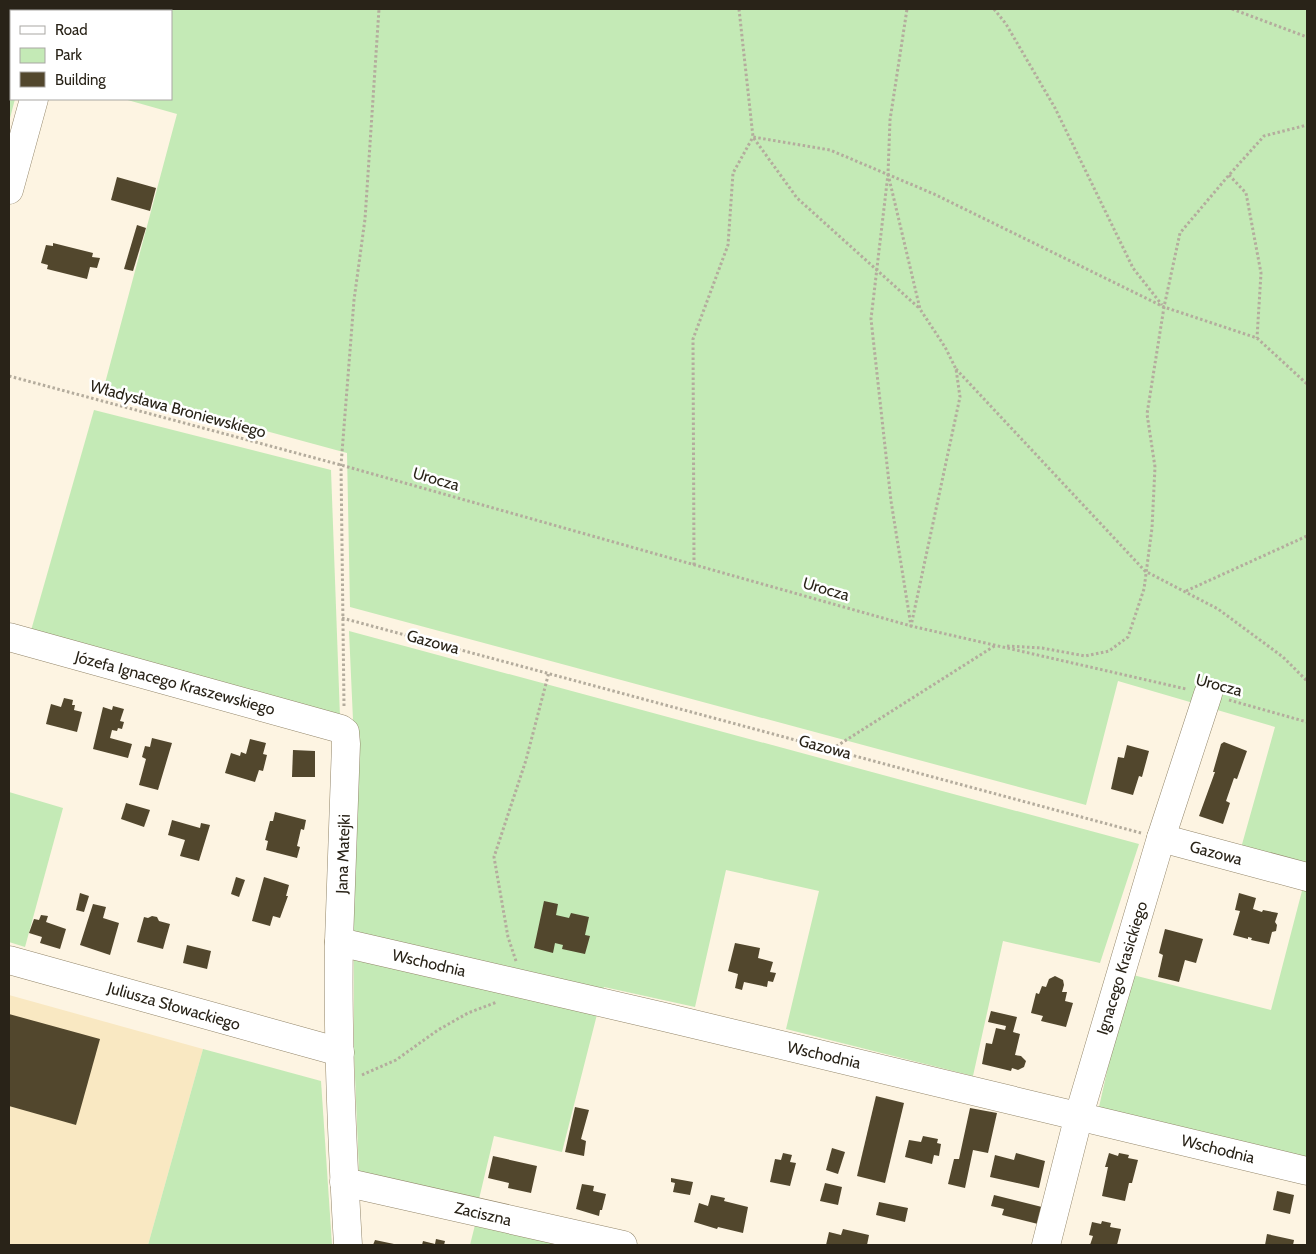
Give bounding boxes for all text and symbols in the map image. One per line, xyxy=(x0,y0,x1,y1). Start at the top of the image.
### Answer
legend xyxy=(10,10,172,100)
text: Road xyxy=(55,21,88,39)
text: Park xyxy=(55,46,82,64)
text: Building xyxy=(55,71,106,89)
street label: Władysława Broniewskiego xyxy=(88,376,268,442)
street label: Urocza xyxy=(411,463,462,495)
street label: Urocza xyxy=(801,573,852,605)
street label: Gazowa xyxy=(405,626,462,658)
street label: Józefa Ignacego Kraszewskiego xyxy=(72,647,277,719)
street label: Urocza xyxy=(1194,670,1245,700)
street label: Gazowa xyxy=(797,731,854,763)
street label: Jana Matejki xyxy=(332,814,354,895)
street label: Gazowa xyxy=(1188,837,1245,869)
street label: Ignacego Krasickiego xyxy=(1093,899,1151,1037)
street label: Wschodnia xyxy=(390,945,468,981)
street label: Juliusza Słowackiego xyxy=(105,978,243,1034)
street label: Wschodnia xyxy=(785,1037,863,1073)
street label: Wschodnia xyxy=(1179,1131,1257,1167)
street label: Zaciszna xyxy=(453,1198,514,1230)

